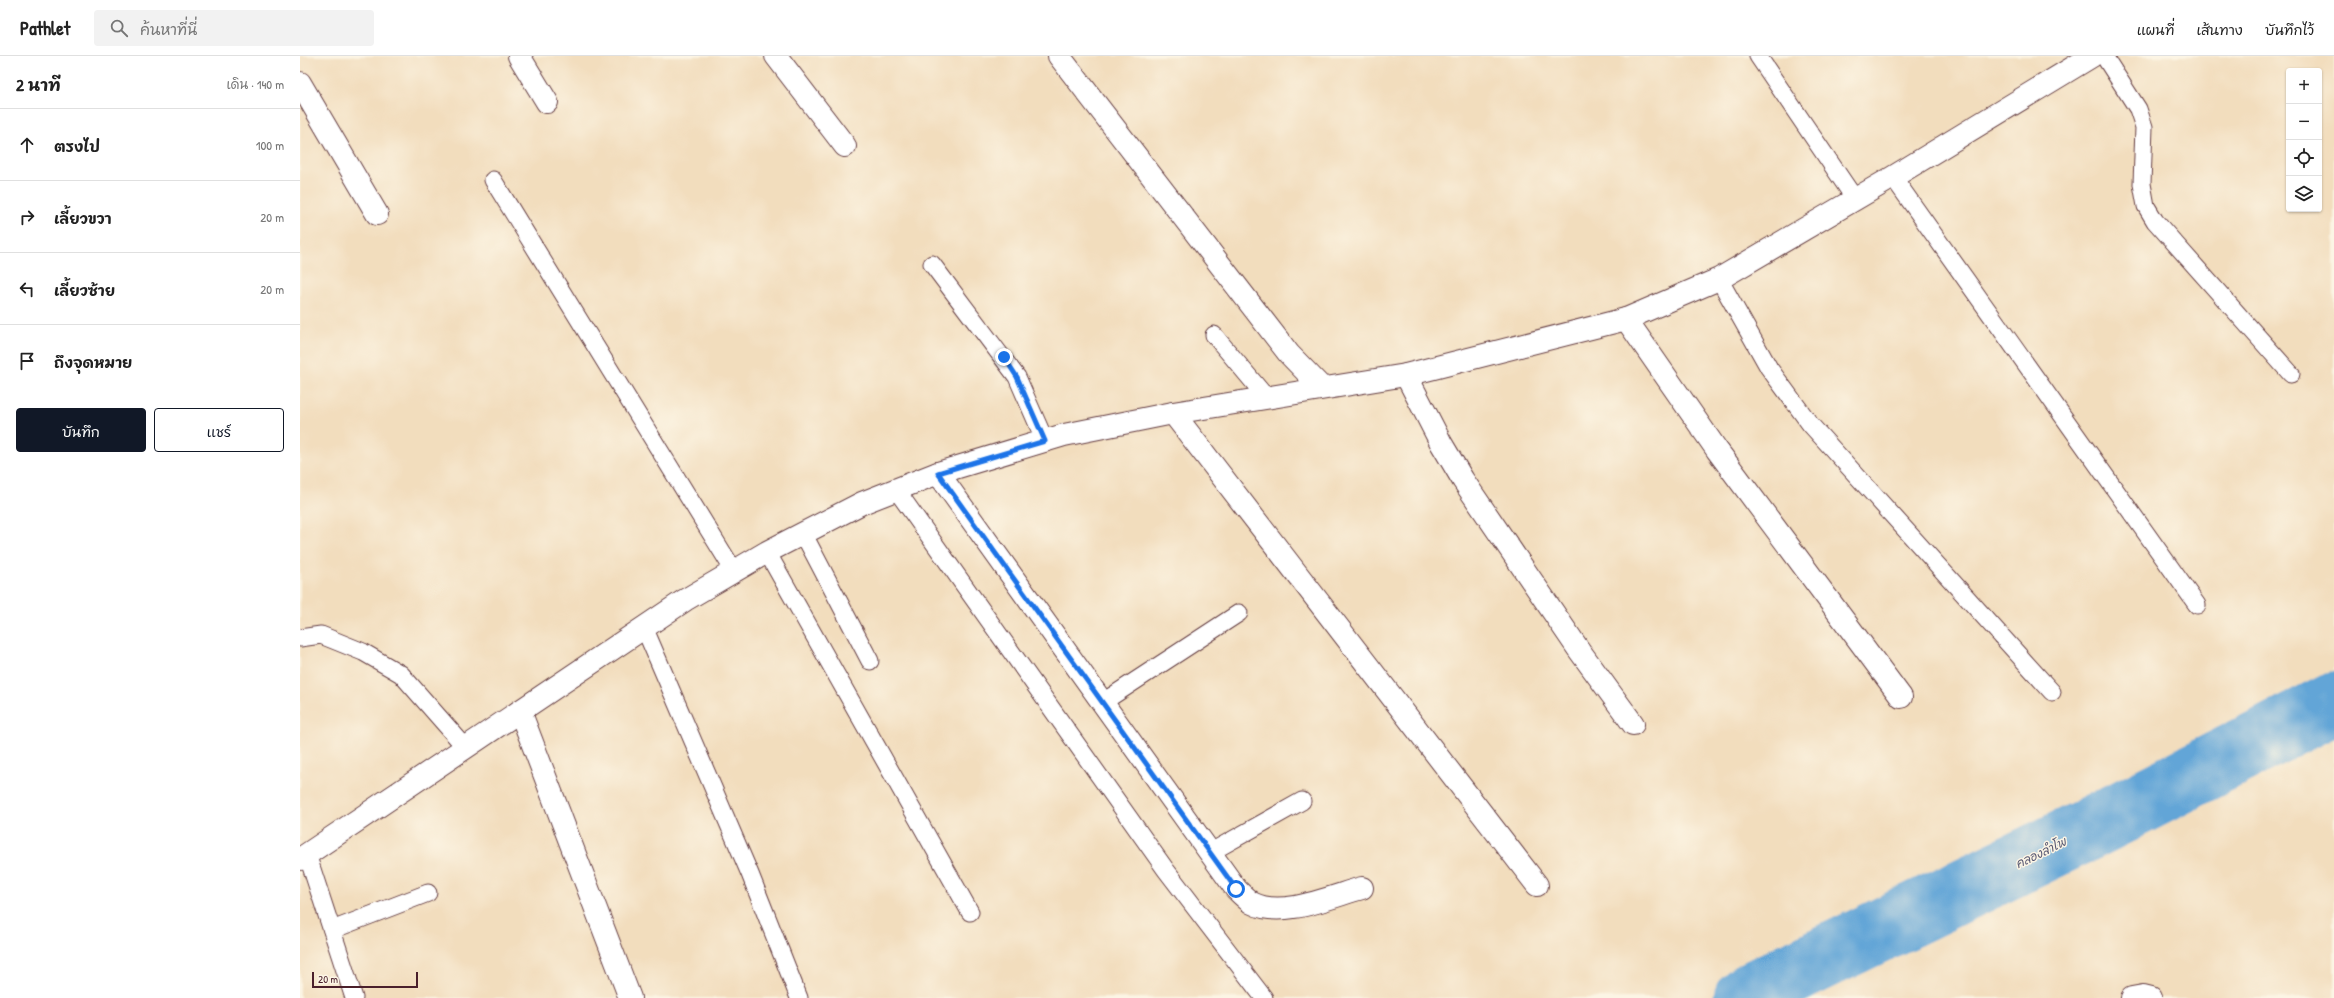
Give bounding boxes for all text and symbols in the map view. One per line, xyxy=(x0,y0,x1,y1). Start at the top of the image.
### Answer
search box xyxy=(94,10,374,46)
text: Pathlet xyxy=(20,15,70,41)
icon: search xyxy=(108,17,130,39)
text: ค้นหาที่นี่ xyxy=(140,19,197,40)
text: แผนที่ xyxy=(2137,20,2174,39)
text: เส้นทาง xyxy=(2196,20,2243,39)
text: บันทึกไว้ xyxy=(2265,20,2314,39)
map controls xyxy=(2286,68,2322,212)
button: + xyxy=(2286,68,2322,104)
text: 2 นาที xyxy=(16,73,61,96)
text: เดิน · 140 m xyxy=(226,75,284,93)
button: − xyxy=(2286,104,2322,140)
icon: ahead xyxy=(16,134,38,156)
text: ตรงไป xyxy=(54,136,100,157)
text: 100 m xyxy=(256,136,284,154)
button: locate xyxy=(2286,140,2322,176)
button: layers xyxy=(2286,176,2322,212)
icon: right xyxy=(16,206,38,228)
text: เลี้ยวขวา xyxy=(54,208,112,229)
text: 20 m xyxy=(260,208,284,226)
icon: left xyxy=(16,278,38,300)
text: เลี้ยวซ้าย xyxy=(54,280,115,301)
text: 20 m xyxy=(260,280,284,298)
route end xyxy=(995,348,1013,366)
icon: arrive xyxy=(16,350,38,372)
text: ถึงจุดหมาย xyxy=(54,352,132,373)
button: บันทึก xyxy=(16,408,146,452)
button: แชร์ xyxy=(154,408,284,452)
water label: คลองลำโพ xyxy=(2012,832,2070,872)
route start xyxy=(1227,880,1245,898)
scale bar xyxy=(312,970,418,989)
text: 20 m xyxy=(318,972,338,986)

